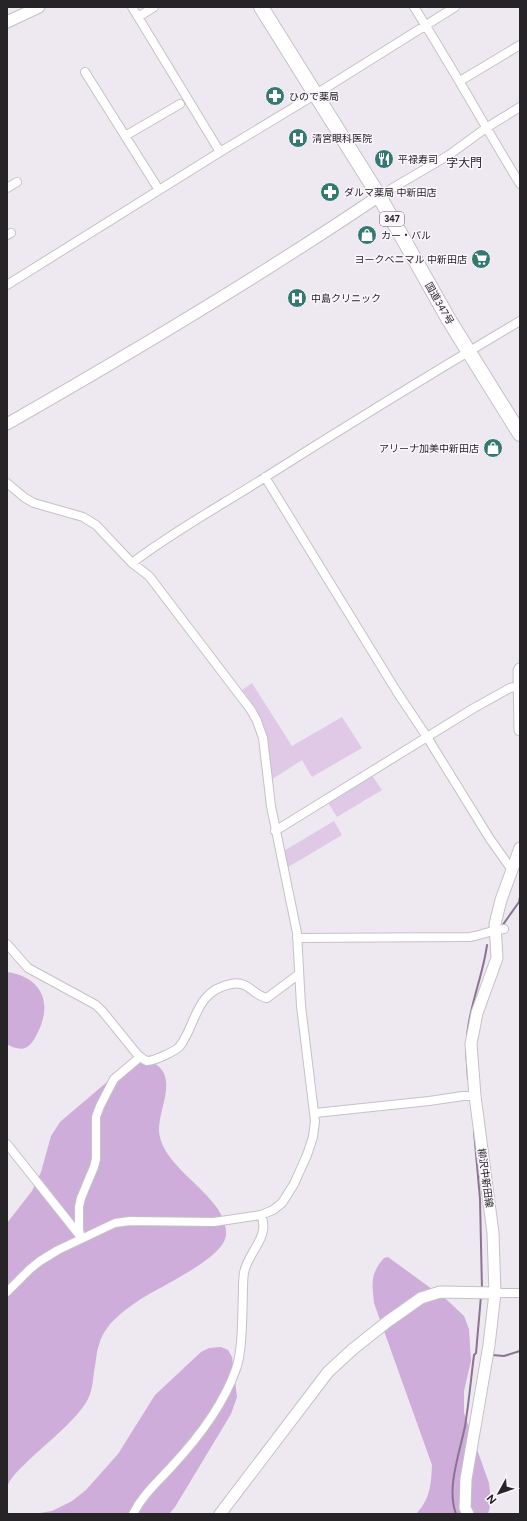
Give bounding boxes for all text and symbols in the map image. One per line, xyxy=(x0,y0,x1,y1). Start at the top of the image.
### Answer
pharmacy icon: ひので薬局 xyxy=(264,85,286,107)
place label: ひので薬局 xyxy=(289,90,339,103)
hospital icon: 清宮眼科医院 xyxy=(287,127,309,149)
place label: 清宮眼科医院 xyxy=(312,132,372,145)
restaurant icon: 平禄寿司 xyxy=(373,148,395,170)
place label: 平禄寿司 xyxy=(398,153,438,166)
district label: 字大門 xyxy=(446,156,482,170)
pharmacy icon: ダルマ薬局 中新田店 xyxy=(319,181,341,203)
place label: ダルマ薬局 中新田店 xyxy=(344,186,436,199)
road number: 347 xyxy=(380,212,404,226)
shop icon: カー・パル xyxy=(356,224,378,246)
place label: カー・パル xyxy=(381,229,431,242)
supermarket icon: ヨークベニマル 中新田店 xyxy=(470,248,492,270)
place label: ヨークベニマル 中新田店 xyxy=(355,253,467,266)
street label: 国道347号 xyxy=(422,280,457,327)
hospital icon: 中島クリニック xyxy=(286,287,308,309)
place label: 中島クリニック xyxy=(311,292,381,305)
shop icon: アリーナ加美中新田店 xyxy=(482,437,504,459)
place label: アリーナ加美中新田店 xyxy=(379,442,479,455)
street label: 柳沢中新田線 xyxy=(475,1147,496,1209)
north arrow xyxy=(479,1473,519,1513)
text: N xyxy=(484,1492,499,1507)

